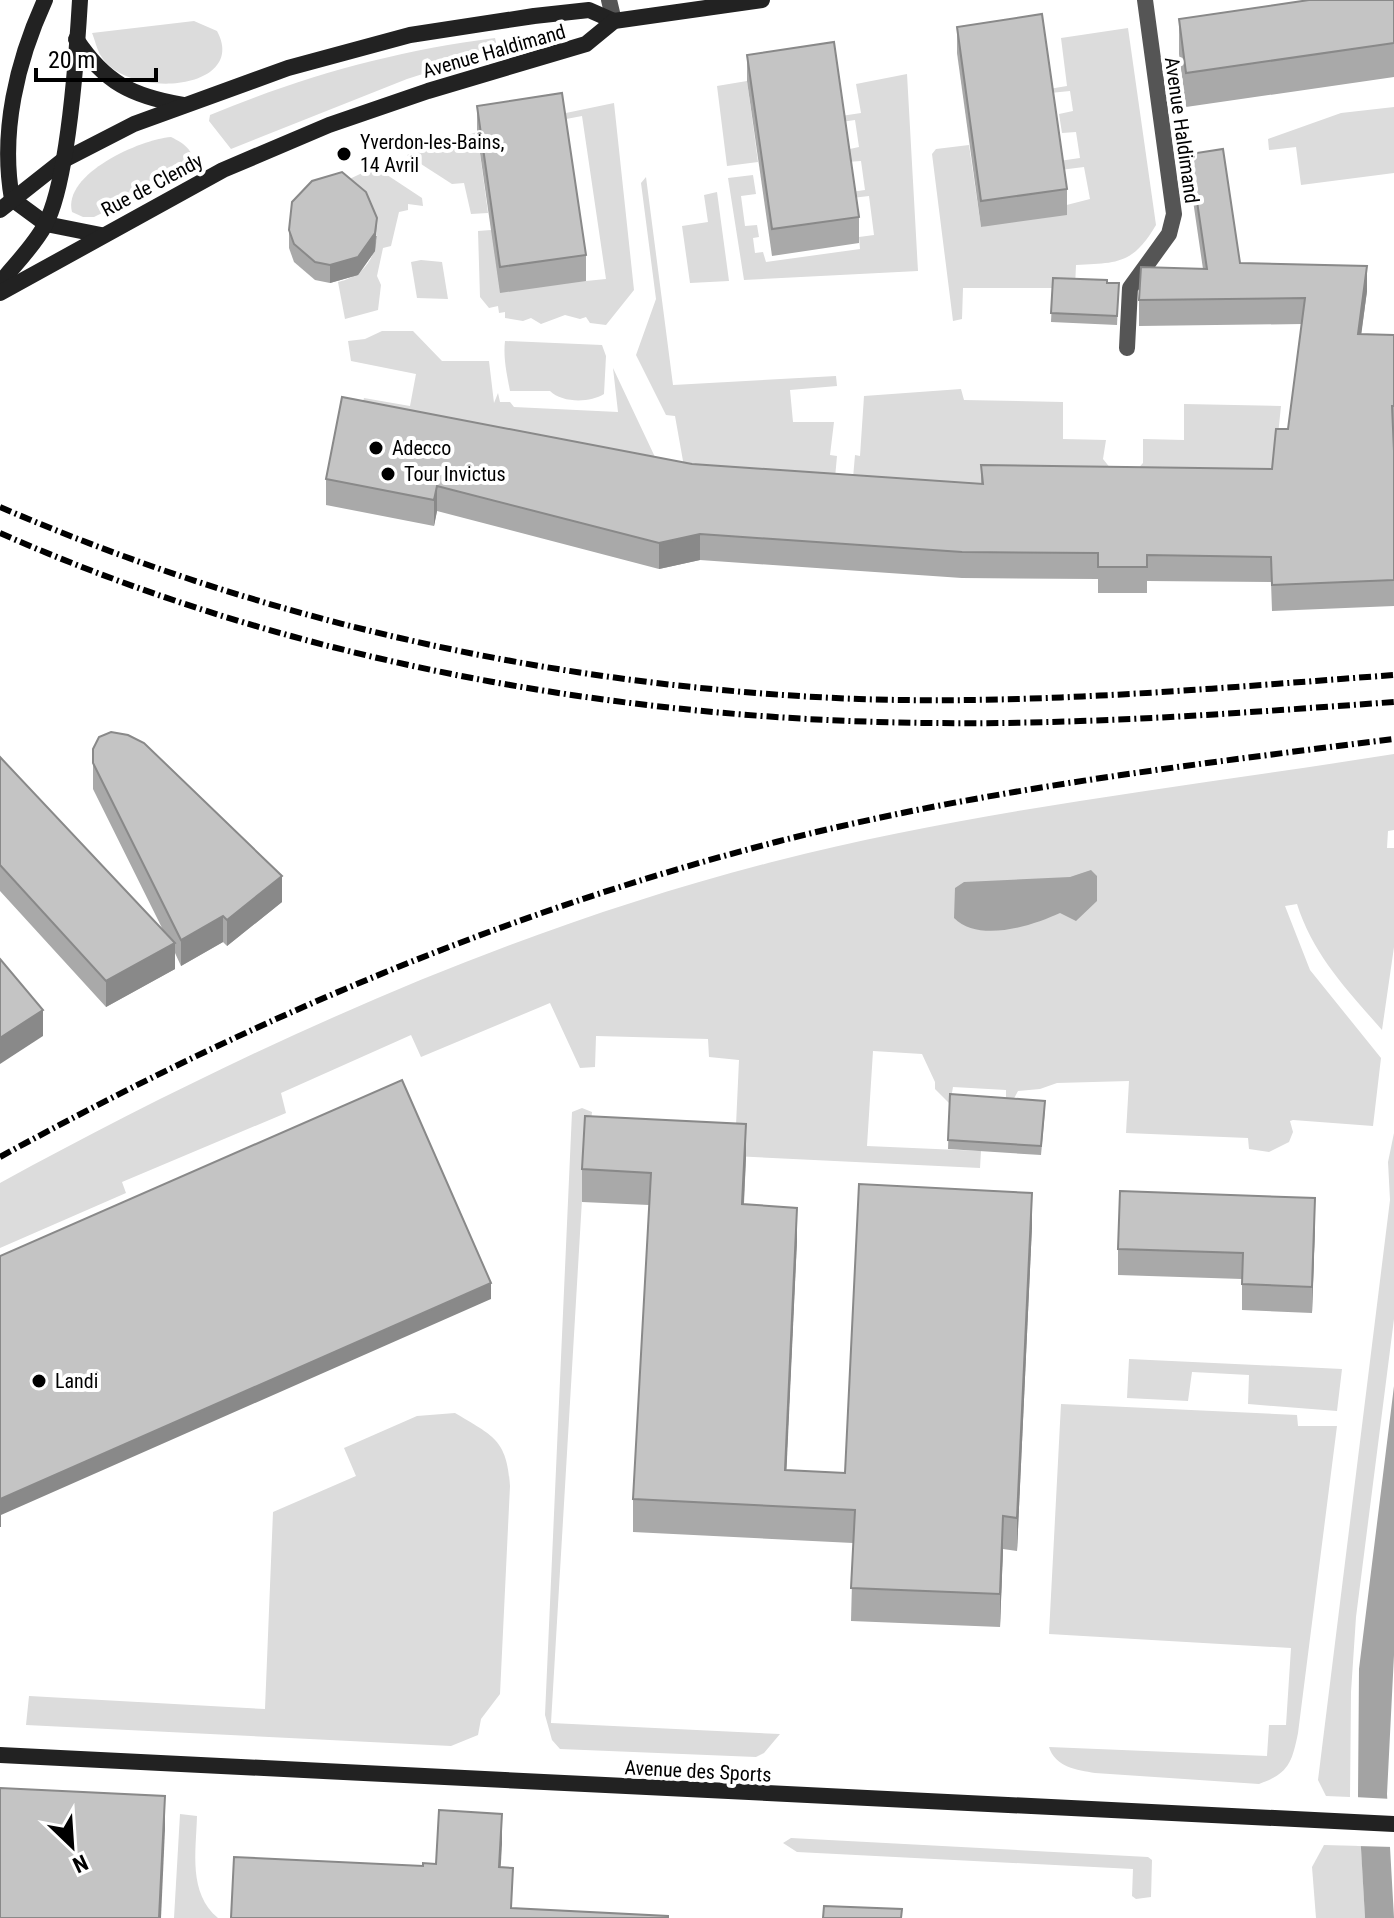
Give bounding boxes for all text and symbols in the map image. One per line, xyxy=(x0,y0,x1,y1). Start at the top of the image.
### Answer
street label: Avenue Haldimand xyxy=(420,19,568,83)
scale bar xyxy=(36,32,156,82)
text: 20 m xyxy=(48,46,95,74)
street label: Avenue Haldimand xyxy=(1160,55,1204,205)
place label: Yverdon-les-Bains, 14 Avril xyxy=(360,130,505,177)
marker: Yverdon-les-Bains, 14 Avril xyxy=(335,145,353,163)
street label: Rue de Clendy xyxy=(97,148,207,222)
place label: Adecco xyxy=(392,436,451,460)
marker: Adecco xyxy=(367,439,385,457)
place label: Tour Invictus xyxy=(404,462,506,486)
marker: Tour Invictus xyxy=(379,465,397,483)
place label: Landi xyxy=(55,1369,98,1393)
marker: Landi xyxy=(30,1372,48,1390)
street label: Avenue des Sports xyxy=(624,1755,772,1787)
north arrow xyxy=(32,1806,112,1886)
text: N xyxy=(69,1849,92,1878)

